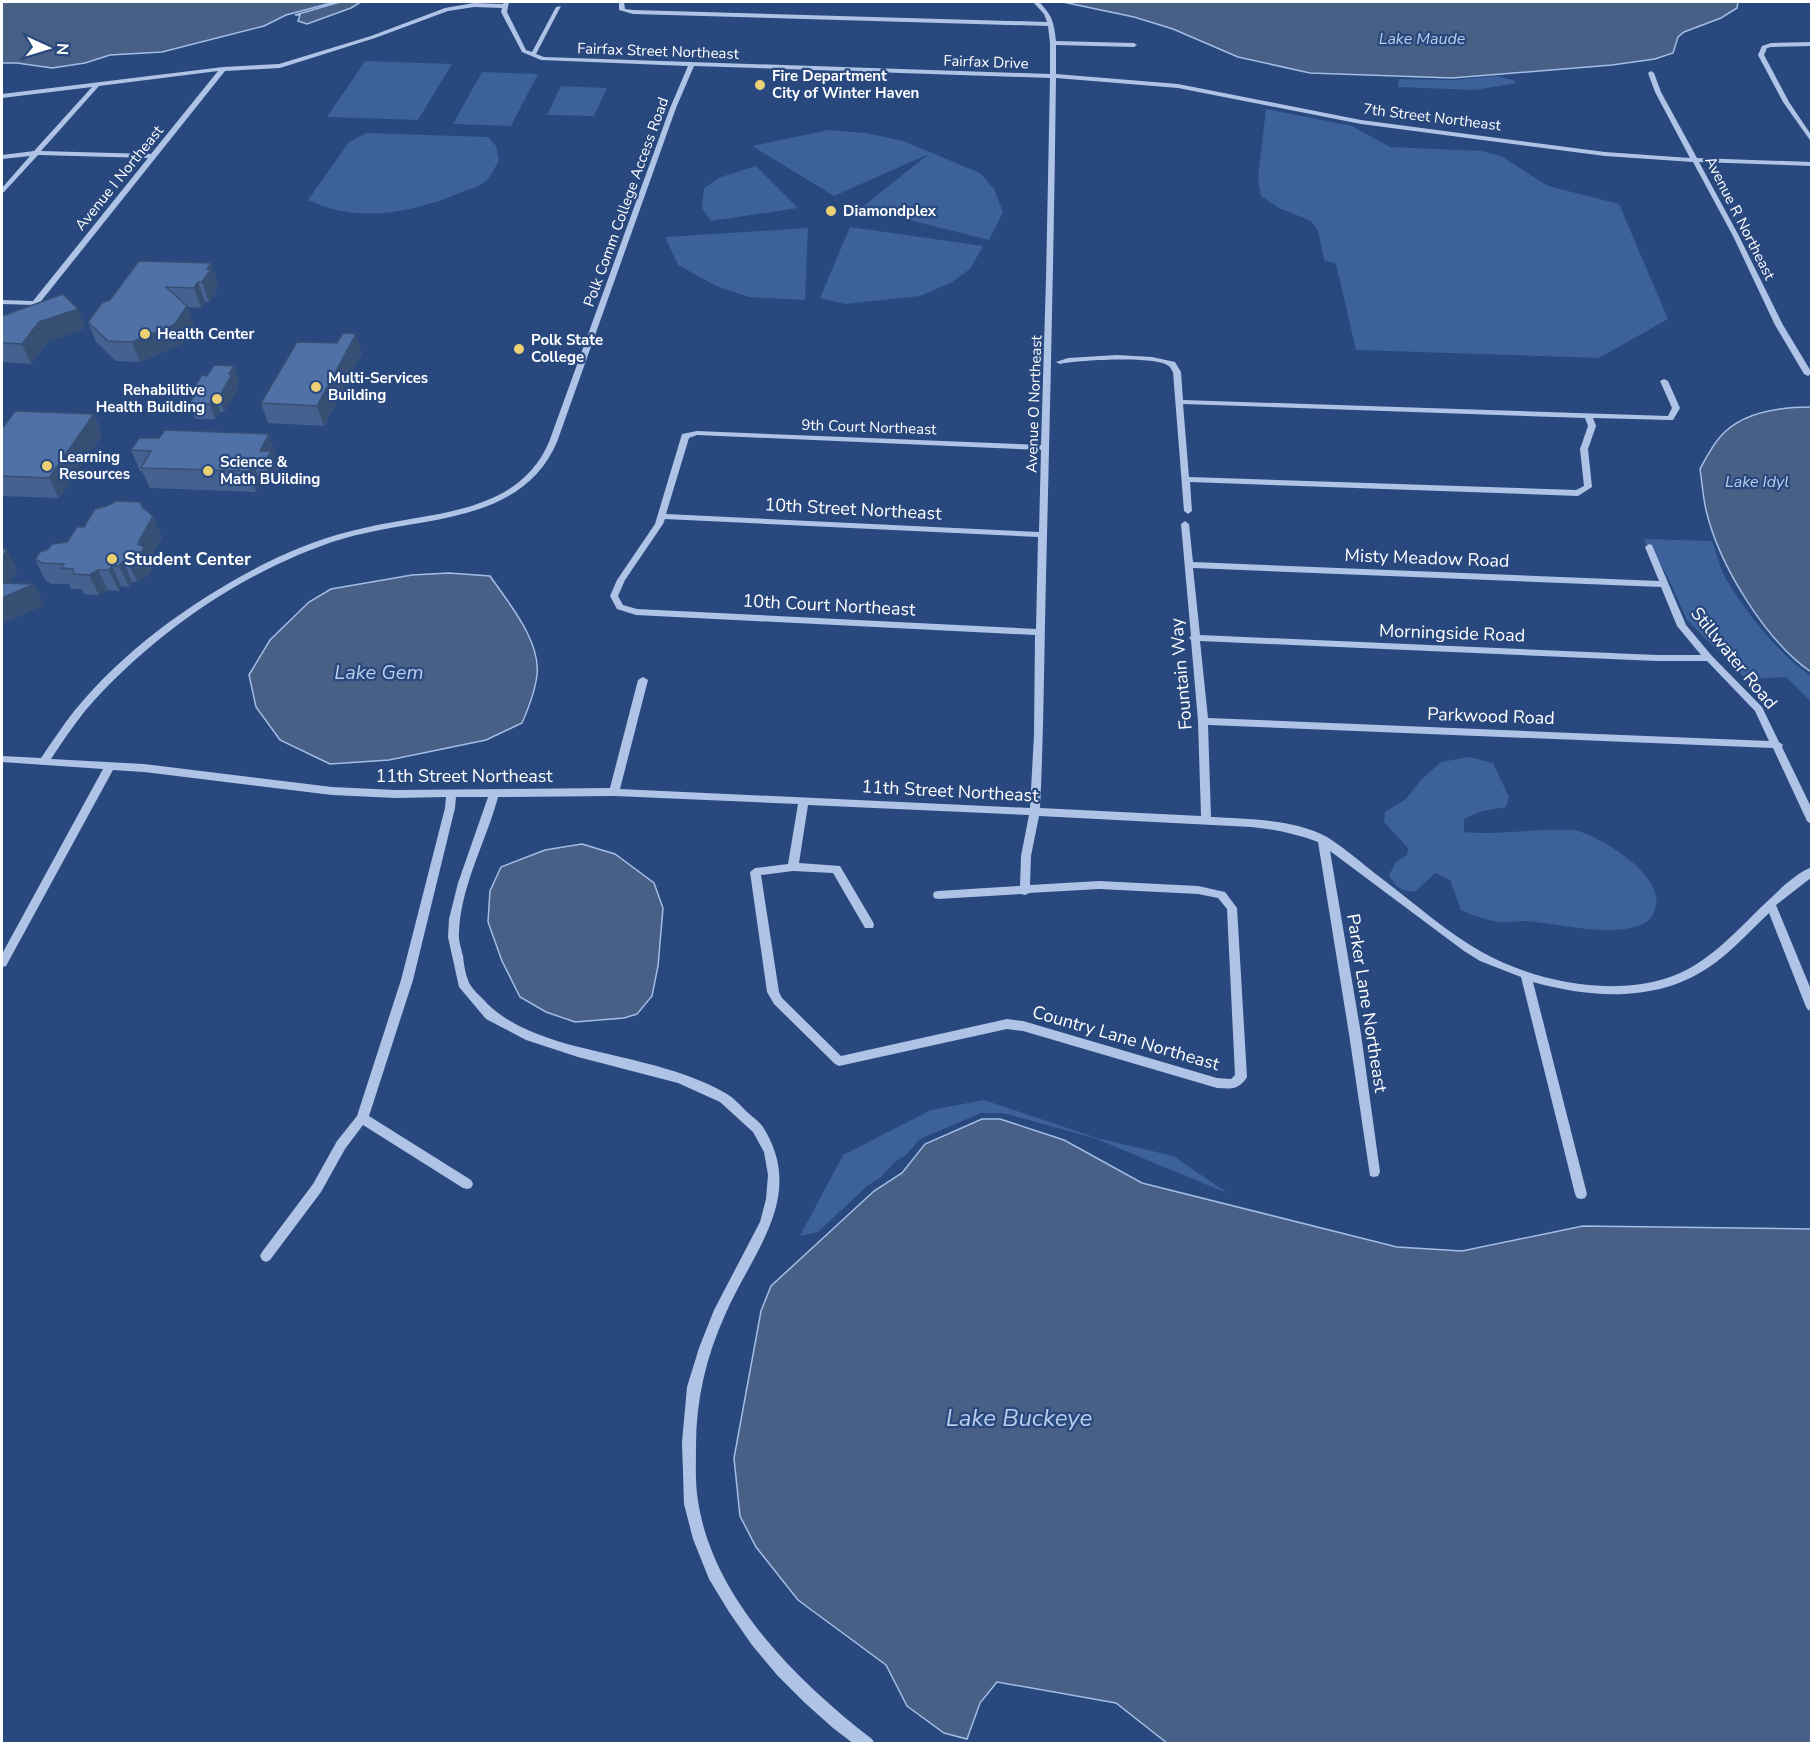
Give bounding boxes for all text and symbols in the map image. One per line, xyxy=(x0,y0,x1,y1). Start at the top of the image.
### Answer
north arrow xyxy=(18,18,78,78)
water label: Lake Maude xyxy=(1379,28,1466,50)
street label: Fairfax Street Northeast xyxy=(577,38,740,64)
text: N xyxy=(51,42,73,56)
street label: Fairfax Drive xyxy=(943,51,1029,73)
place label: Fire Department City of Winter Haven xyxy=(772,66,919,103)
marker: Fire Department City of Winter Haven xyxy=(753,78,767,92)
street label: Polk Comm College Access Road xyxy=(579,94,673,310)
street label: 7th Street Northeast xyxy=(1362,99,1503,135)
street label: Avenue I Northeast xyxy=(70,121,168,235)
street label: Avenue R Northeast xyxy=(1700,153,1780,284)
place label: Diamondplex xyxy=(843,201,937,221)
marker: Diamondplex xyxy=(824,204,838,218)
place label: Health Center xyxy=(157,324,254,344)
marker: Health Center xyxy=(138,327,152,341)
place label: Polk State College xyxy=(531,330,603,367)
street label: Avenue O Northeast xyxy=(1022,334,1046,473)
marker: Polk State College xyxy=(512,342,526,356)
place label: Multi-Services Building xyxy=(328,368,428,405)
place label: Rehabilitive Health Building xyxy=(96,380,205,417)
marker: Multi-Services Building xyxy=(309,380,323,394)
marker: Rehabilitive Health Building xyxy=(210,392,224,406)
street label: 9th Court Northeast xyxy=(801,415,938,439)
place label: Learning Resources xyxy=(59,447,130,484)
place label: Science & Math BUilding xyxy=(220,452,320,489)
marker: Learning Resources xyxy=(40,459,54,473)
marker: Science & Math BUilding xyxy=(201,464,215,478)
water label: Lake Idyl xyxy=(1725,471,1789,493)
street label: 10th Street Northeast xyxy=(764,492,943,526)
street label: Misty Meadow Road xyxy=(1344,543,1510,573)
place label: Student Center xyxy=(124,547,251,571)
marker: Student Center xyxy=(105,552,119,566)
street label: 10th Court Northeast xyxy=(742,588,917,622)
street label: Stillwater Road xyxy=(1685,602,1783,714)
street label: Fountain Way xyxy=(1164,616,1198,731)
street label: Morningside Road xyxy=(1378,618,1526,648)
water label: Lake Gem xyxy=(334,659,424,686)
street label: Parkwood Road xyxy=(1427,702,1555,730)
street label: 11th Street Northeast xyxy=(375,764,553,788)
street label: 11th Street Northeast xyxy=(861,774,1040,808)
street label: Parker Lane Northeast xyxy=(1341,912,1393,1095)
street label: Country Lane Northeast xyxy=(1030,1000,1223,1076)
water label: Lake Buckeye xyxy=(946,1402,1092,1434)

